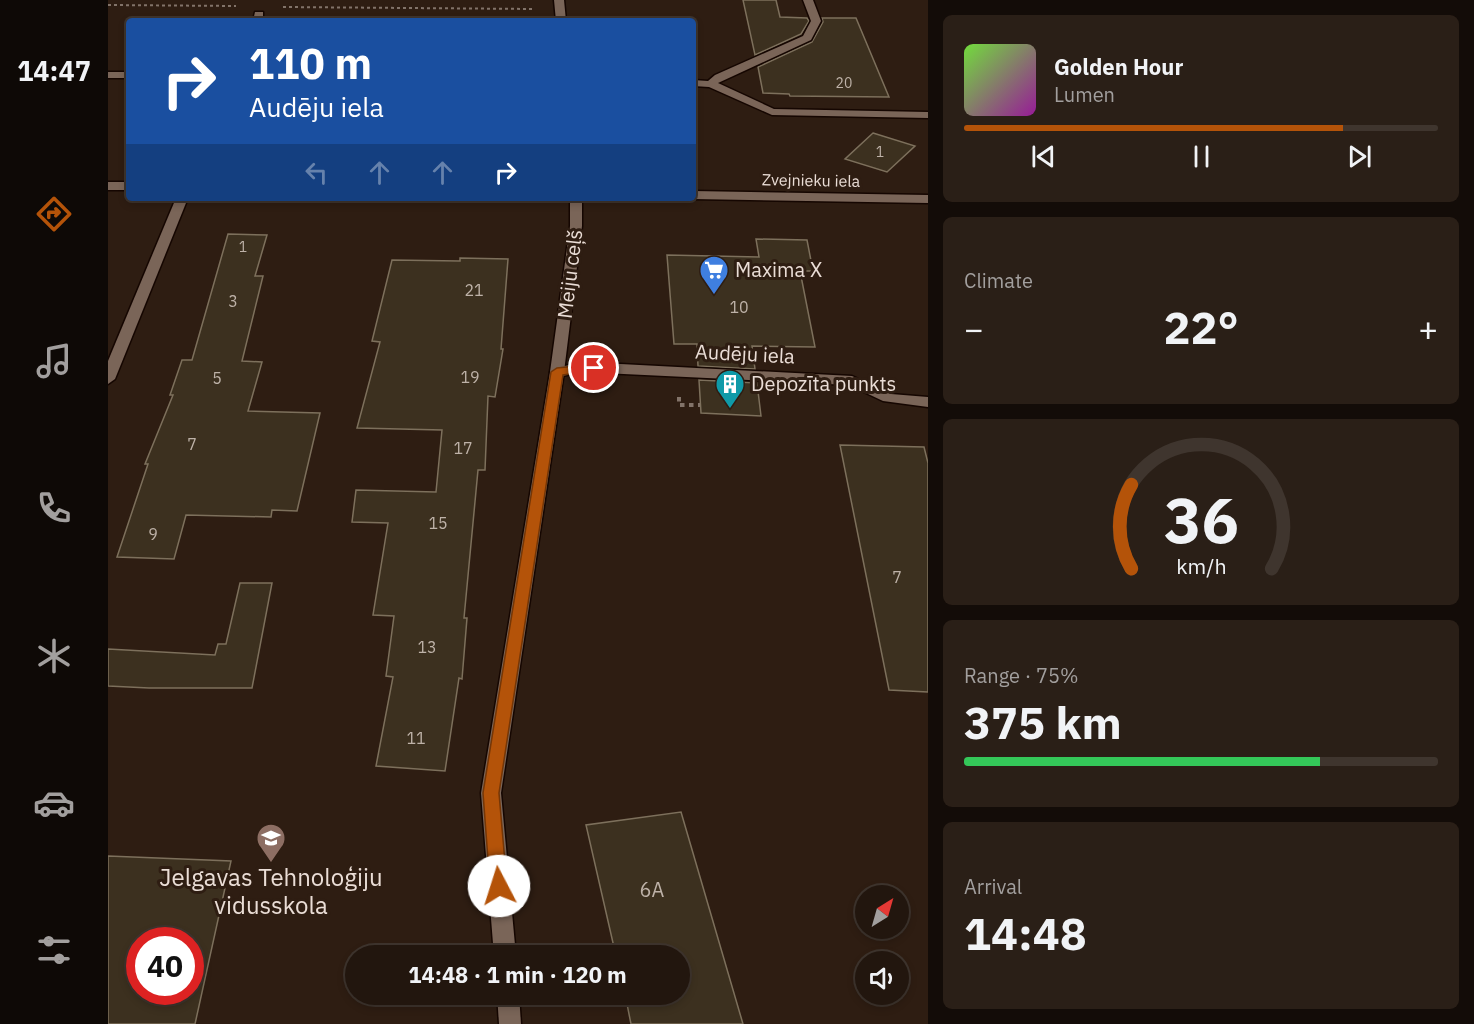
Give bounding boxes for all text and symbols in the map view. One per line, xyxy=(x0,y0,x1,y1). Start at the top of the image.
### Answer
text: 110 m xyxy=(249,36,372,91)
icon: right xyxy=(150,42,228,120)
text: Golden Hour xyxy=(1054,52,1183,81)
text: 14:47 xyxy=(17,53,91,88)
house number: 20 xyxy=(836,74,852,92)
text: Lumen xyxy=(1054,81,1115,108)
text: Audēju iela xyxy=(249,89,384,124)
icon: previous xyxy=(1027,140,1060,173)
icon: pause xyxy=(1185,140,1218,173)
icon: next xyxy=(1343,140,1376,173)
house number: 1 xyxy=(876,143,884,161)
icon: left xyxy=(300,156,333,189)
icon: ahead xyxy=(363,156,396,189)
icon: ahead xyxy=(426,156,459,189)
icon: right xyxy=(489,156,522,189)
street label: Zvejnieku iela xyxy=(762,169,861,191)
icon: directions xyxy=(33,193,75,235)
street label: Meiju ceļš xyxy=(551,228,588,320)
house number: 1 xyxy=(239,238,247,256)
supermarket icon: Maxima X xyxy=(698,254,730,296)
place label: Maxima X xyxy=(735,256,822,283)
text: Climate xyxy=(964,267,1033,294)
house number: 21 xyxy=(464,280,484,300)
house number: 3 xyxy=(228,291,238,311)
house number: 10 xyxy=(729,297,749,317)
text: 22° xyxy=(1163,298,1239,356)
text: − xyxy=(964,307,984,350)
text: + xyxy=(1418,307,1438,350)
street label: Audēju iela xyxy=(694,337,796,370)
icon: music xyxy=(33,340,75,382)
pin xyxy=(568,342,619,393)
icon: arrive xyxy=(577,351,610,384)
house number: 19 xyxy=(460,367,480,387)
house number: 5 xyxy=(212,368,222,388)
building icon: Depozīta punkts xyxy=(714,368,746,410)
place label: Depozīta punkts xyxy=(751,370,896,397)
house number: 7 xyxy=(187,434,197,454)
house number: 17 xyxy=(453,438,473,458)
text: 36 xyxy=(1164,479,1238,560)
icon: phone xyxy=(33,487,75,529)
house number: 15 xyxy=(428,513,448,533)
house number: 9 xyxy=(148,524,158,544)
text: km/h xyxy=(1176,552,1226,580)
house number: 7 xyxy=(892,567,902,587)
icon: climate xyxy=(33,635,75,677)
house number: 13 xyxy=(417,637,437,657)
text: Range · 75% xyxy=(964,662,1079,689)
text: 375 km xyxy=(964,693,1122,751)
house number: 11 xyxy=(406,728,426,748)
icon: car xyxy=(33,782,75,824)
school or university icon: Jelgavas Tehnoloģiju vidusskola xyxy=(255,822,287,864)
position arrow xyxy=(467,854,531,918)
place label: Jelgavas Tehnoloģiju vidusskola xyxy=(159,861,383,921)
text: Arrival xyxy=(964,873,1022,900)
house number: 6A xyxy=(640,876,665,903)
north arrow xyxy=(855,885,909,939)
map controls xyxy=(855,885,909,1005)
text: 14:48 xyxy=(964,904,1087,962)
speed limit sign: 40 xyxy=(126,927,204,1005)
icon: filters xyxy=(33,929,75,971)
button: sound xyxy=(855,951,909,1005)
text: 14:48 · 1 min · 120 m xyxy=(408,960,627,989)

